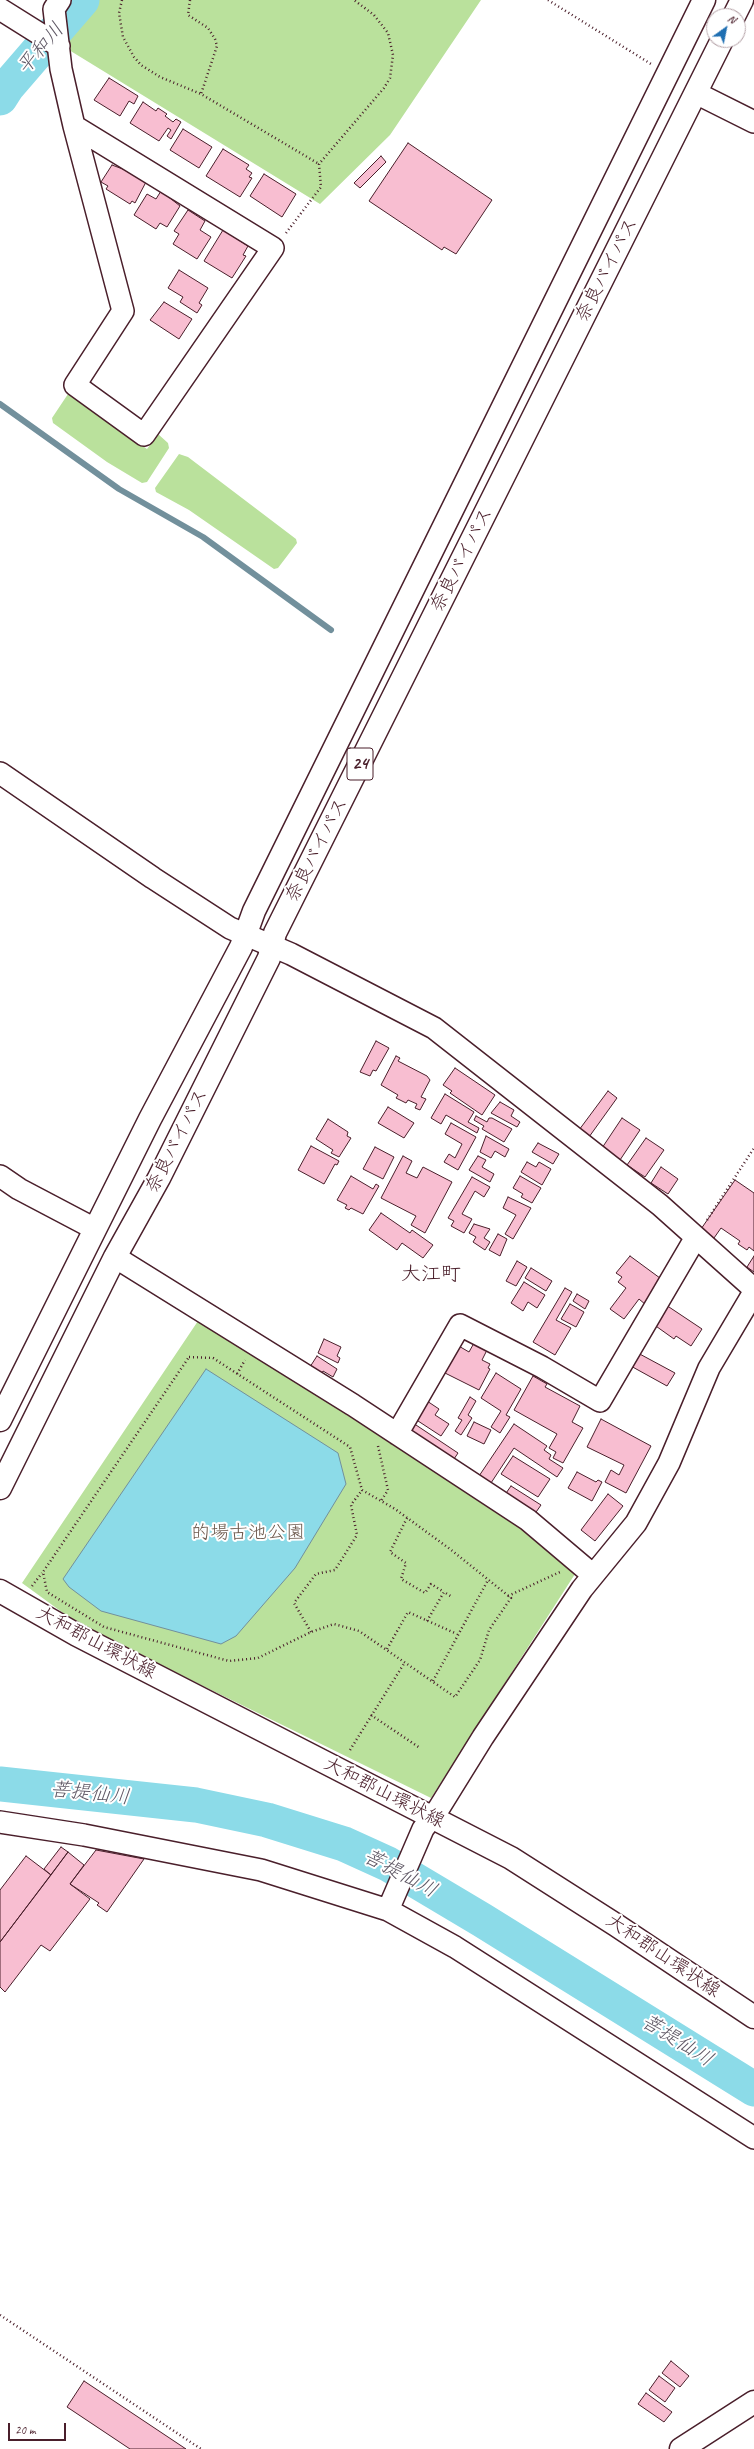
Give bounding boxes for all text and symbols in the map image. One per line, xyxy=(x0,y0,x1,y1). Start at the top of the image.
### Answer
north arrow xyxy=(706,8,746,48)
text: N xyxy=(725,11,739,27)
water label: 平和川 xyxy=(13,18,69,80)
street label: 奈良バイパス xyxy=(571,214,643,326)
street label: 奈良バイパス xyxy=(426,504,498,616)
road number: 24 xyxy=(347,748,373,780)
street label: 奈良バイパス xyxy=(281,794,353,906)
street label: 奈良バイパス xyxy=(141,1085,213,1197)
district label: 大江町 xyxy=(401,1263,461,1287)
park label: 的場古池公園 xyxy=(191,1522,305,1544)
street label: 大和郡山環状線 xyxy=(32,1602,160,1684)
street label: 大和郡山環状線 xyxy=(320,1753,448,1833)
water label: 菩提仙川 xyxy=(49,1778,131,1810)
water label: 菩提仙川 xyxy=(359,1845,441,1903)
street label: 大和郡山環状線 xyxy=(601,1909,725,2003)
water label: 菩提仙川 xyxy=(637,2010,717,2072)
scale bar xyxy=(10,2415,68,2441)
text: 20 m xyxy=(15,2422,35,2438)

